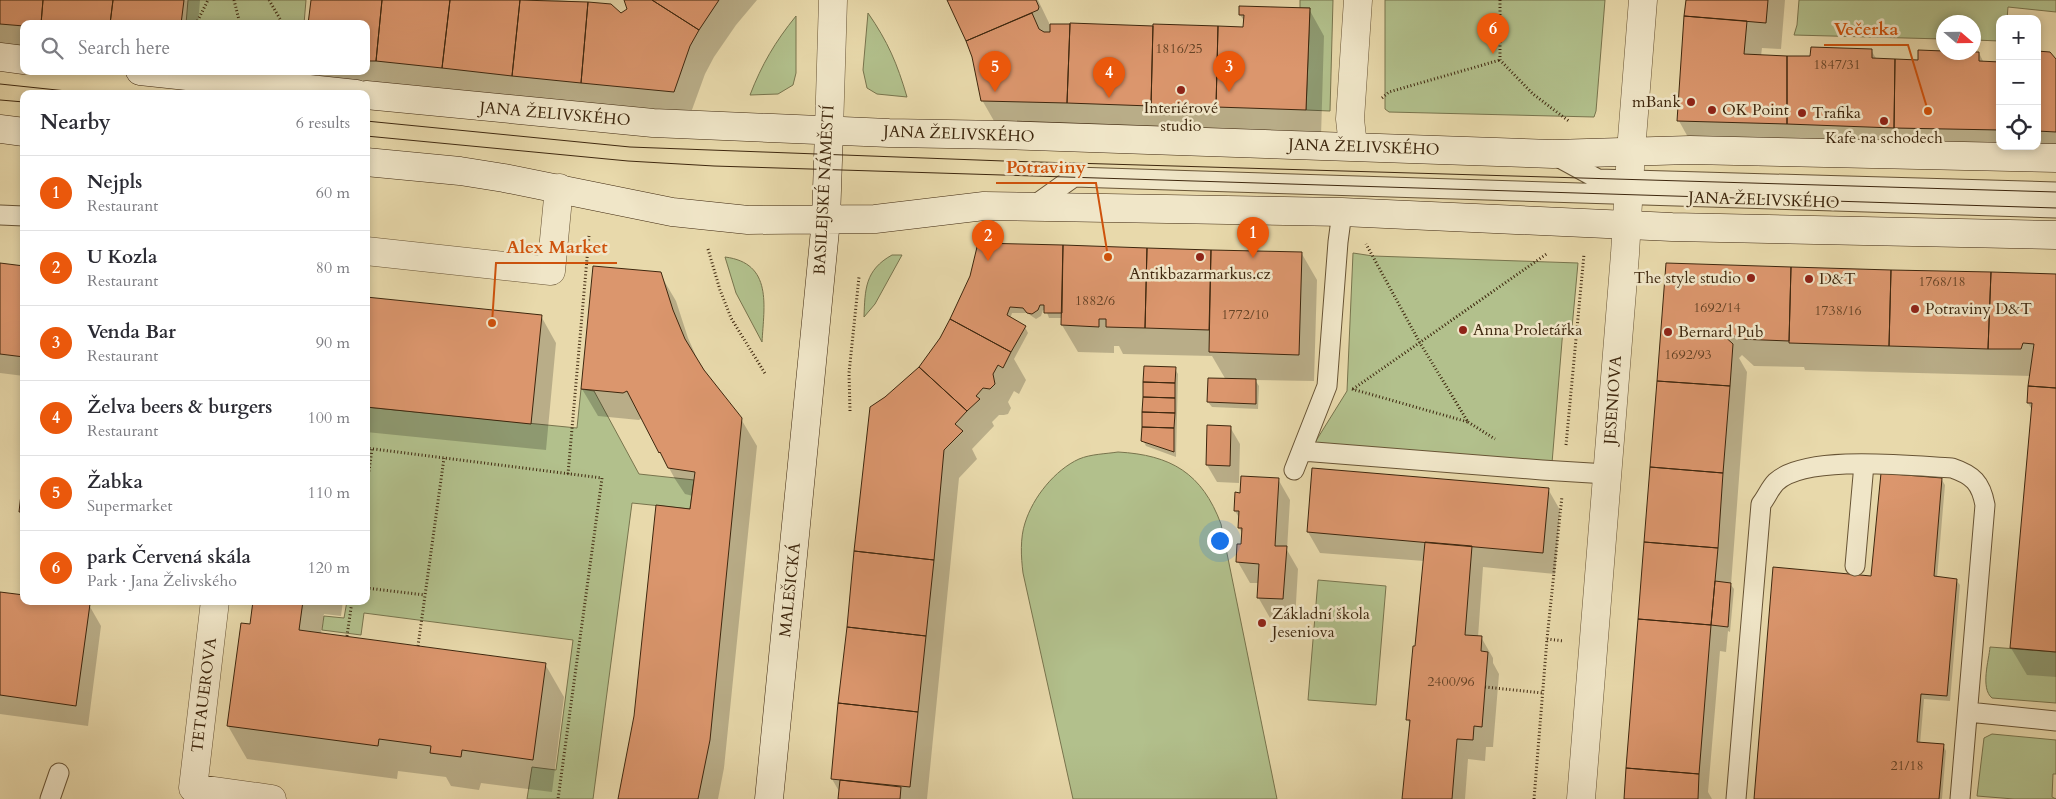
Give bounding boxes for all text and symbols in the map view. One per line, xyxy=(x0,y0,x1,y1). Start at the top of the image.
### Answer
callout: Večerka xyxy=(1824,12,1908,45)
pin: 6 xyxy=(1477,13,1509,54)
north arrow xyxy=(1936,15,1981,60)
map controls xyxy=(1996,15,2041,150)
button: + xyxy=(1996,15,2041,60)
text: Večerka xyxy=(1834,17,1898,42)
search box xyxy=(20,20,370,75)
icon: search xyxy=(38,34,66,62)
text: Search here xyxy=(78,35,170,61)
house number: 1816/25 xyxy=(1155,39,1203,58)
pin: 5 xyxy=(979,51,1011,92)
pin: 3 xyxy=(1213,51,1245,92)
house number: 1847/31 xyxy=(1813,55,1861,74)
pin: 4 xyxy=(1093,57,1125,98)
button: − xyxy=(1996,60,2041,105)
marker: Interiérové studio xyxy=(1175,84,1187,96)
place label: mBank xyxy=(1632,91,1681,113)
street label: JANA ŽELIVSKÉHO xyxy=(477,96,631,132)
marker: mBank xyxy=(1685,96,1697,108)
place label: Interiérové studio xyxy=(1144,97,1218,137)
place label: OK Point xyxy=(1722,99,1789,121)
place label: Trafika xyxy=(1812,102,1861,124)
marker: OK Point xyxy=(1706,104,1718,116)
street label: BASILEJSKÉ NÁMĚSTÍ xyxy=(809,105,839,275)
button: locate xyxy=(1996,105,2041,150)
marker: Trafika xyxy=(1796,107,1808,119)
text: Nearby xyxy=(40,108,111,137)
text: 6 results xyxy=(296,112,350,134)
marker: Kafe na schodech xyxy=(1878,115,1890,127)
street label: JANA ŽELIVSKÉHO xyxy=(881,120,1035,148)
place label: Kafe na schodech xyxy=(1825,127,1943,149)
street label: JANA ŽELIVSKÉHO xyxy=(1286,133,1440,161)
callout: Potraviny xyxy=(996,150,1096,183)
text: Potraviny xyxy=(1006,155,1087,180)
text: Nejpls xyxy=(87,169,142,195)
text: 1 xyxy=(52,182,60,204)
text: 60 m xyxy=(316,182,350,204)
street label: JANA ŽELIVSKÉHO xyxy=(1686,186,1840,214)
text: Restaurant xyxy=(87,195,158,217)
pin: 1 xyxy=(1237,217,1269,258)
pin: 2 xyxy=(972,220,1004,261)
callout: Alex Market xyxy=(496,230,617,263)
text: Alex Market xyxy=(506,235,608,260)
text: U Kozla xyxy=(87,244,157,270)
marker: Antikbazarmarkus.cz xyxy=(1194,251,1206,263)
text: 2 xyxy=(52,257,60,279)
text: 80 m xyxy=(316,257,350,279)
place label: Antikbazarmarkus.cz xyxy=(1129,263,1271,285)
place label: The style studio xyxy=(1634,267,1741,289)
place label: D&T xyxy=(1819,268,1856,290)
text: Restaurant xyxy=(87,270,158,292)
marker: The style studio xyxy=(1745,272,1757,284)
house number: 1768/18 xyxy=(1918,272,1966,291)
marker: D&T xyxy=(1803,273,1815,285)
house number: 1882/6 xyxy=(1075,291,1115,310)
house number: 1692/14 xyxy=(1693,298,1741,317)
place label: Potraviny D&T xyxy=(1925,298,2032,320)
house number: 1738/16 xyxy=(1814,301,1862,320)
marker: Potraviny D&T xyxy=(1909,303,1921,315)
house number: 1772/10 xyxy=(1221,305,1269,324)
text: Venda Bar xyxy=(87,319,176,345)
place label: Anna Proletářka xyxy=(1473,319,1582,341)
place label: Bernard Pub xyxy=(1678,321,1763,343)
marker: Anna Proletářka xyxy=(1457,324,1469,336)
marker: Bernard Pub xyxy=(1662,326,1674,338)
text: 3 xyxy=(52,332,60,354)
text: 90 m xyxy=(316,332,350,354)
text: Restaurant xyxy=(87,345,158,367)
house number: 1692/93 xyxy=(1664,345,1712,364)
street label: JESENIOVA xyxy=(1599,354,1627,447)
text: Želva beers & burgers xyxy=(87,394,272,420)
text: 4 xyxy=(52,407,60,429)
text: 100 m xyxy=(308,407,350,429)
text: Restaurant xyxy=(87,420,158,442)
text: Žabka xyxy=(87,469,143,495)
text: 5 xyxy=(52,482,60,504)
text: 110 m xyxy=(308,482,350,504)
text: Supermarket xyxy=(87,495,173,517)
your location xyxy=(1207,528,1233,554)
street label: MALEŠICKÁ xyxy=(774,541,806,638)
text: park Červená skála xyxy=(87,544,251,570)
text: 6 xyxy=(52,557,60,579)
text: 120 m xyxy=(308,557,350,579)
text: Park · Jana Želivského xyxy=(87,570,237,592)
place label: Základní škola Jeseniova xyxy=(1270,603,1370,643)
marker: Základní škola Jeseniova xyxy=(1256,617,1268,629)
street label: TETAUEROVA xyxy=(186,636,222,754)
house number: 2400/96 xyxy=(1427,672,1475,691)
house number: 21/18 xyxy=(1890,756,1924,775)

